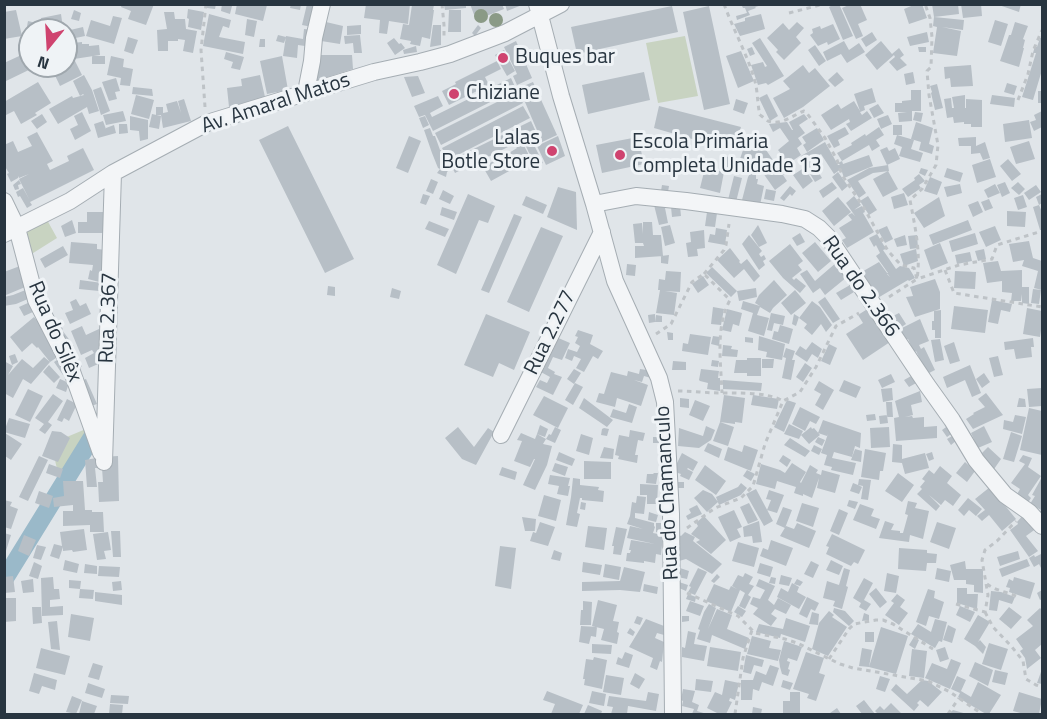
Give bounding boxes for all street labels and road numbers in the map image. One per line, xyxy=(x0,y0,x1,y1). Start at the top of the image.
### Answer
street label: Av. Amaral Matos xyxy=(198,68,354,140)
street label: Rua do 2.366 xyxy=(816,232,904,342)
street label: Rua 2.367 xyxy=(95,272,123,364)
street label: Rua do Silêx xyxy=(22,278,86,386)
street label: Rua 2.277 xyxy=(520,287,582,379)
street label: Rua do Chamanculo xyxy=(651,405,685,581)

